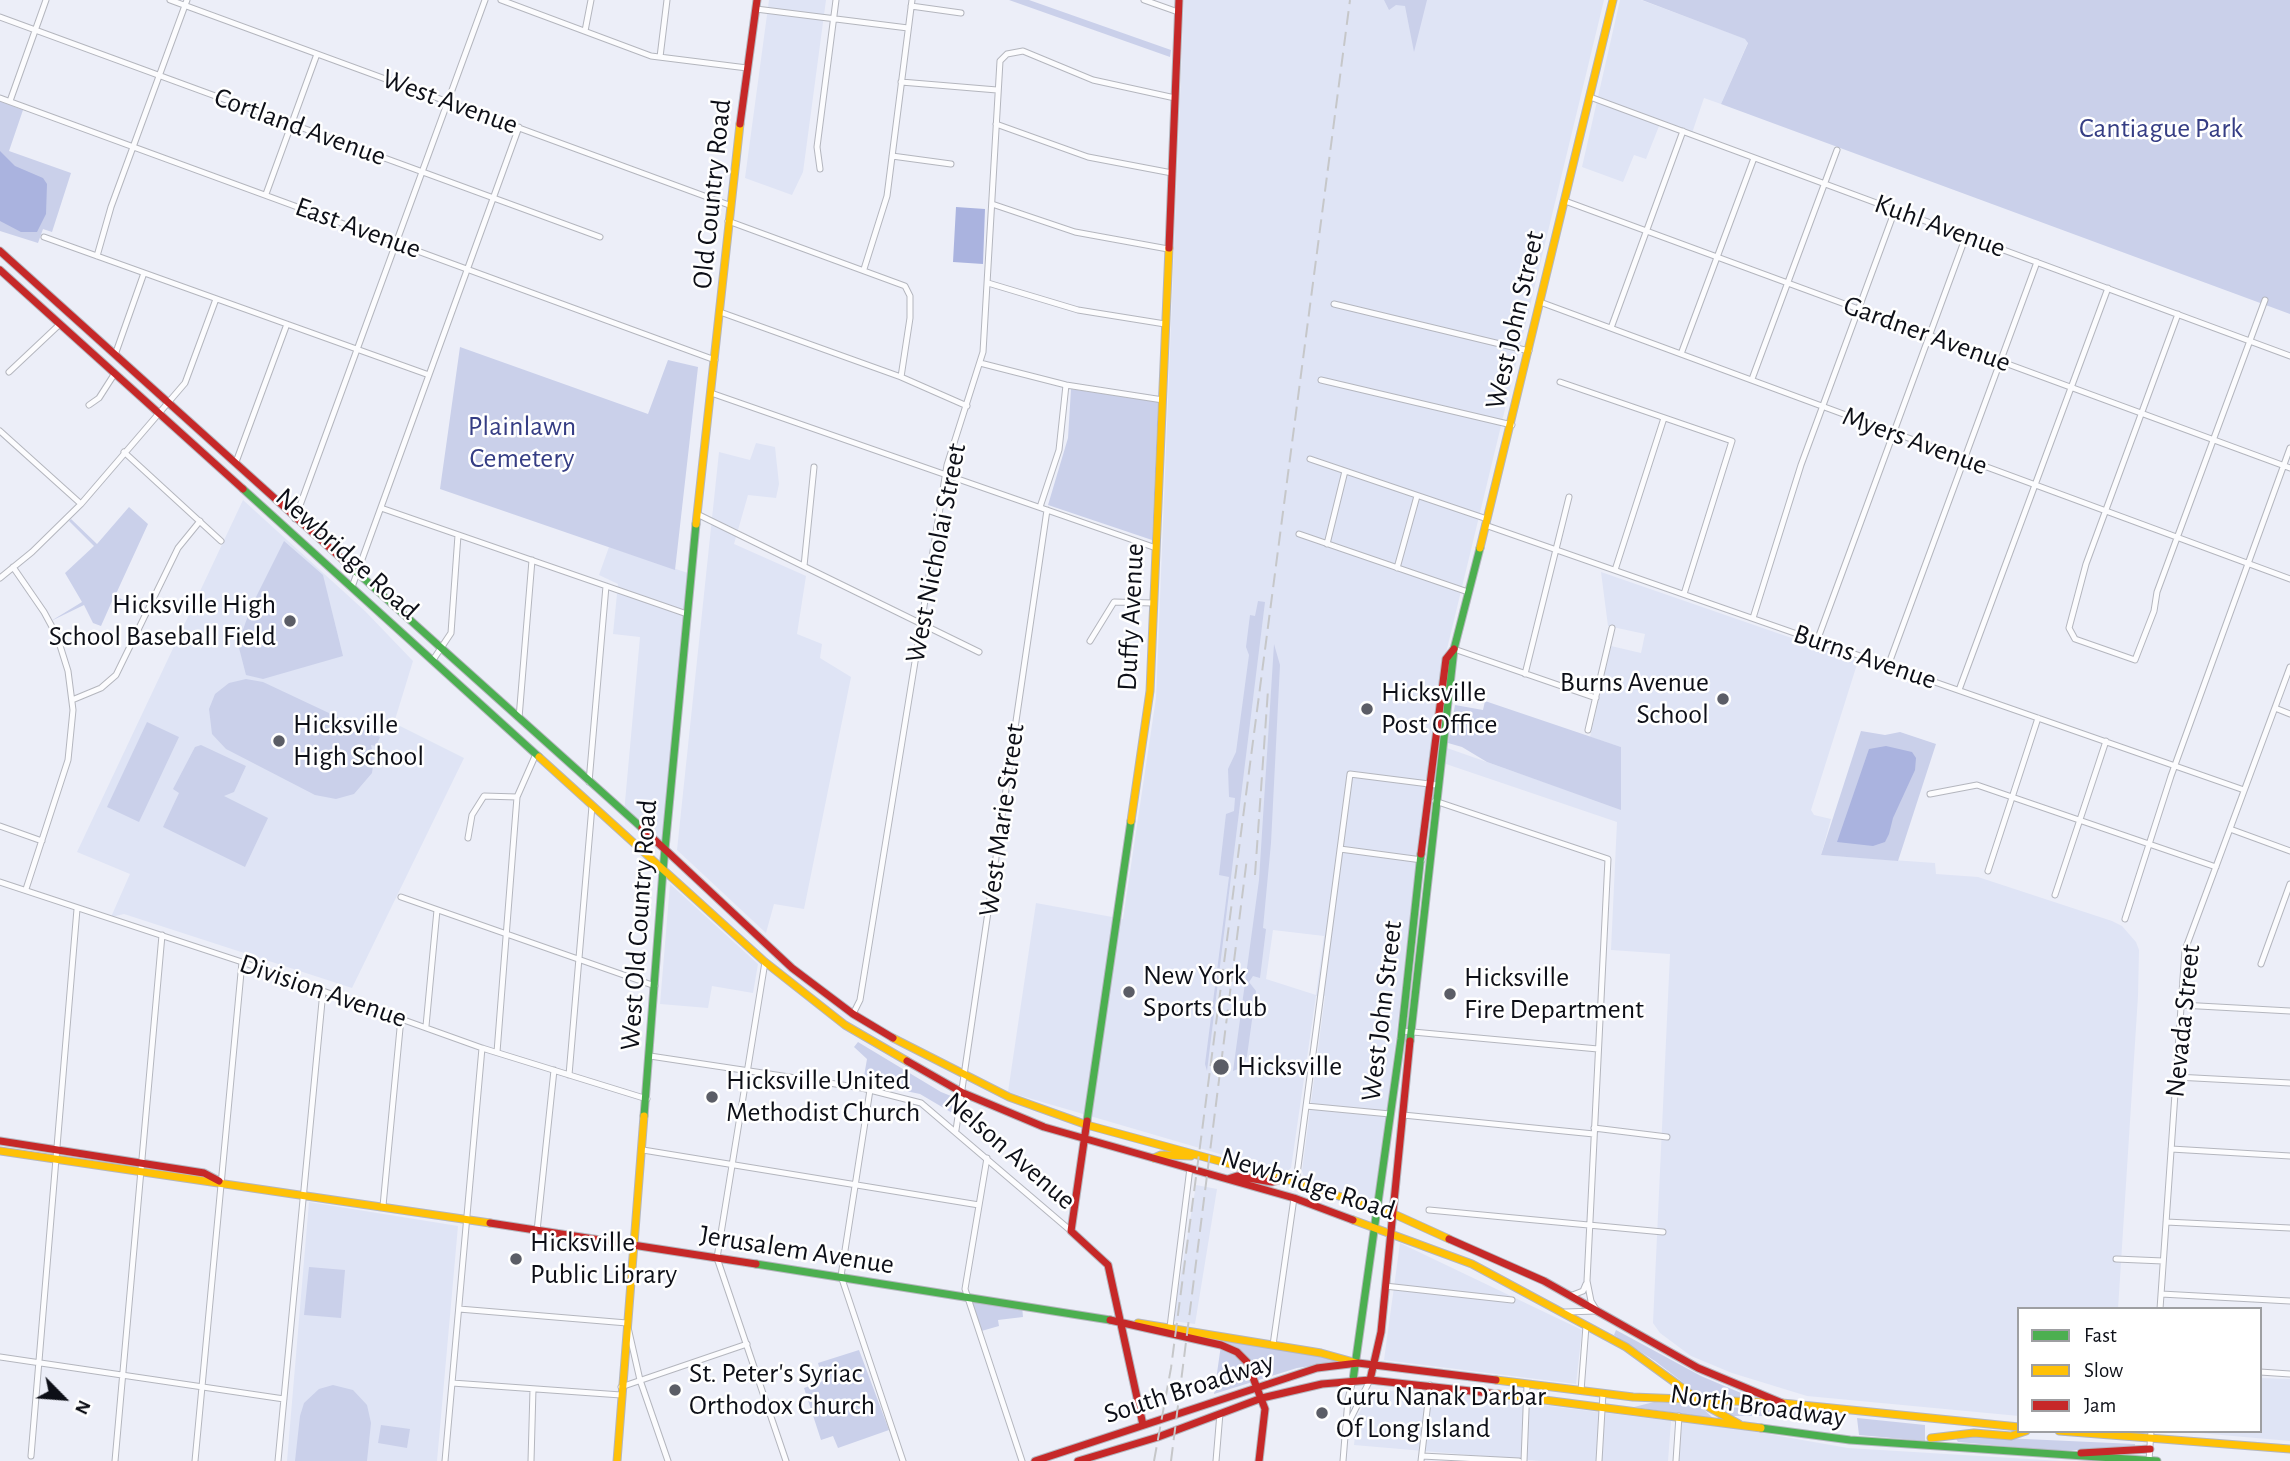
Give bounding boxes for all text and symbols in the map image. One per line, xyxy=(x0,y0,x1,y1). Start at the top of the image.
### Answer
street label: West Avenue xyxy=(377,62,523,142)
street label: Cortland Avenue xyxy=(210,80,390,174)
street label: Old Country Road xyxy=(685,97,739,291)
park label: Cantiague Park xyxy=(2079,112,2243,146)
street label: Kuhl Avenue xyxy=(1870,187,2010,265)
street label: East Avenue xyxy=(291,190,425,266)
street label: West John Street xyxy=(1478,228,1552,412)
street label: Gardner Avenue xyxy=(1839,288,2015,380)
street label: Myers Avenue xyxy=(1838,399,1992,483)
park label: Plainlawn Cemetery xyxy=(468,410,576,476)
street label: West Nicholai Street xyxy=(898,440,974,666)
street label: Newbridge Road xyxy=(268,481,426,627)
street label: Duffy Avenue xyxy=(1110,542,1152,692)
place label: Hicksville High School Baseball Field xyxy=(49,588,276,654)
marker: Hicksville High School Baseball Field xyxy=(282,613,298,629)
street label: Burns Avenue xyxy=(1789,617,1941,697)
place label: Burns Avenue School xyxy=(1560,666,1709,732)
place label: Hicksville Post Office xyxy=(1381,676,1498,742)
marker: Burns Avenue School xyxy=(1715,691,1731,707)
marker: Hicksville Post Office xyxy=(1359,701,1375,717)
place label: Hicksville High School xyxy=(293,708,424,774)
street label: West Marie Street xyxy=(972,721,1032,919)
marker: Hicksville High School xyxy=(271,733,287,749)
street label: West Old Country Road xyxy=(613,799,665,1051)
street label: West John Street xyxy=(1354,919,1410,1103)
street label: Nevada Street xyxy=(2158,943,2208,1099)
street label: Division Avenue xyxy=(235,947,411,1035)
place label: New York Sports Club xyxy=(1143,959,1267,1025)
place label: Hicksville Fire Department xyxy=(1464,961,1644,1027)
marker: New York Sports Club xyxy=(1121,984,1137,1000)
marker: Hicksville Fire Department xyxy=(1442,986,1458,1002)
place label: Hicksville xyxy=(1237,1050,1342,1084)
marker: Hicksville xyxy=(1211,1057,1231,1077)
place label: Hicksville United Methodist Church xyxy=(726,1064,920,1130)
street label: Nelson Avenue xyxy=(938,1085,1082,1217)
marker: Hicksville United Methodist Church xyxy=(704,1089,720,1105)
street label: Newbridge Road xyxy=(1216,1140,1400,1228)
street label: Jerusalem Avenue xyxy=(698,1218,896,1282)
place label: Hicksville Public Library xyxy=(530,1226,677,1292)
marker: Hicksville Public Library xyxy=(508,1251,524,1267)
legend xyxy=(2017,1307,2262,1433)
text: Fast xyxy=(2084,1325,2117,1346)
street label: South Broadway xyxy=(1100,1345,1278,1431)
place label: St. Peter's Syriac Orthodox Church xyxy=(689,1357,875,1423)
text: Slow xyxy=(2084,1360,2123,1381)
north arrow xyxy=(28,1363,98,1433)
street label: North Broadway xyxy=(1668,1377,1848,1435)
place label: Guru Nanak Darbar Of Long Island xyxy=(1336,1380,1546,1446)
marker: St. Peter's Syriac Orthodox Church xyxy=(667,1382,683,1398)
text: Jam xyxy=(2084,1395,2116,1416)
text: N xyxy=(71,1397,94,1417)
marker: Guru Nanak Darbar Of Long Island xyxy=(1314,1405,1330,1421)

